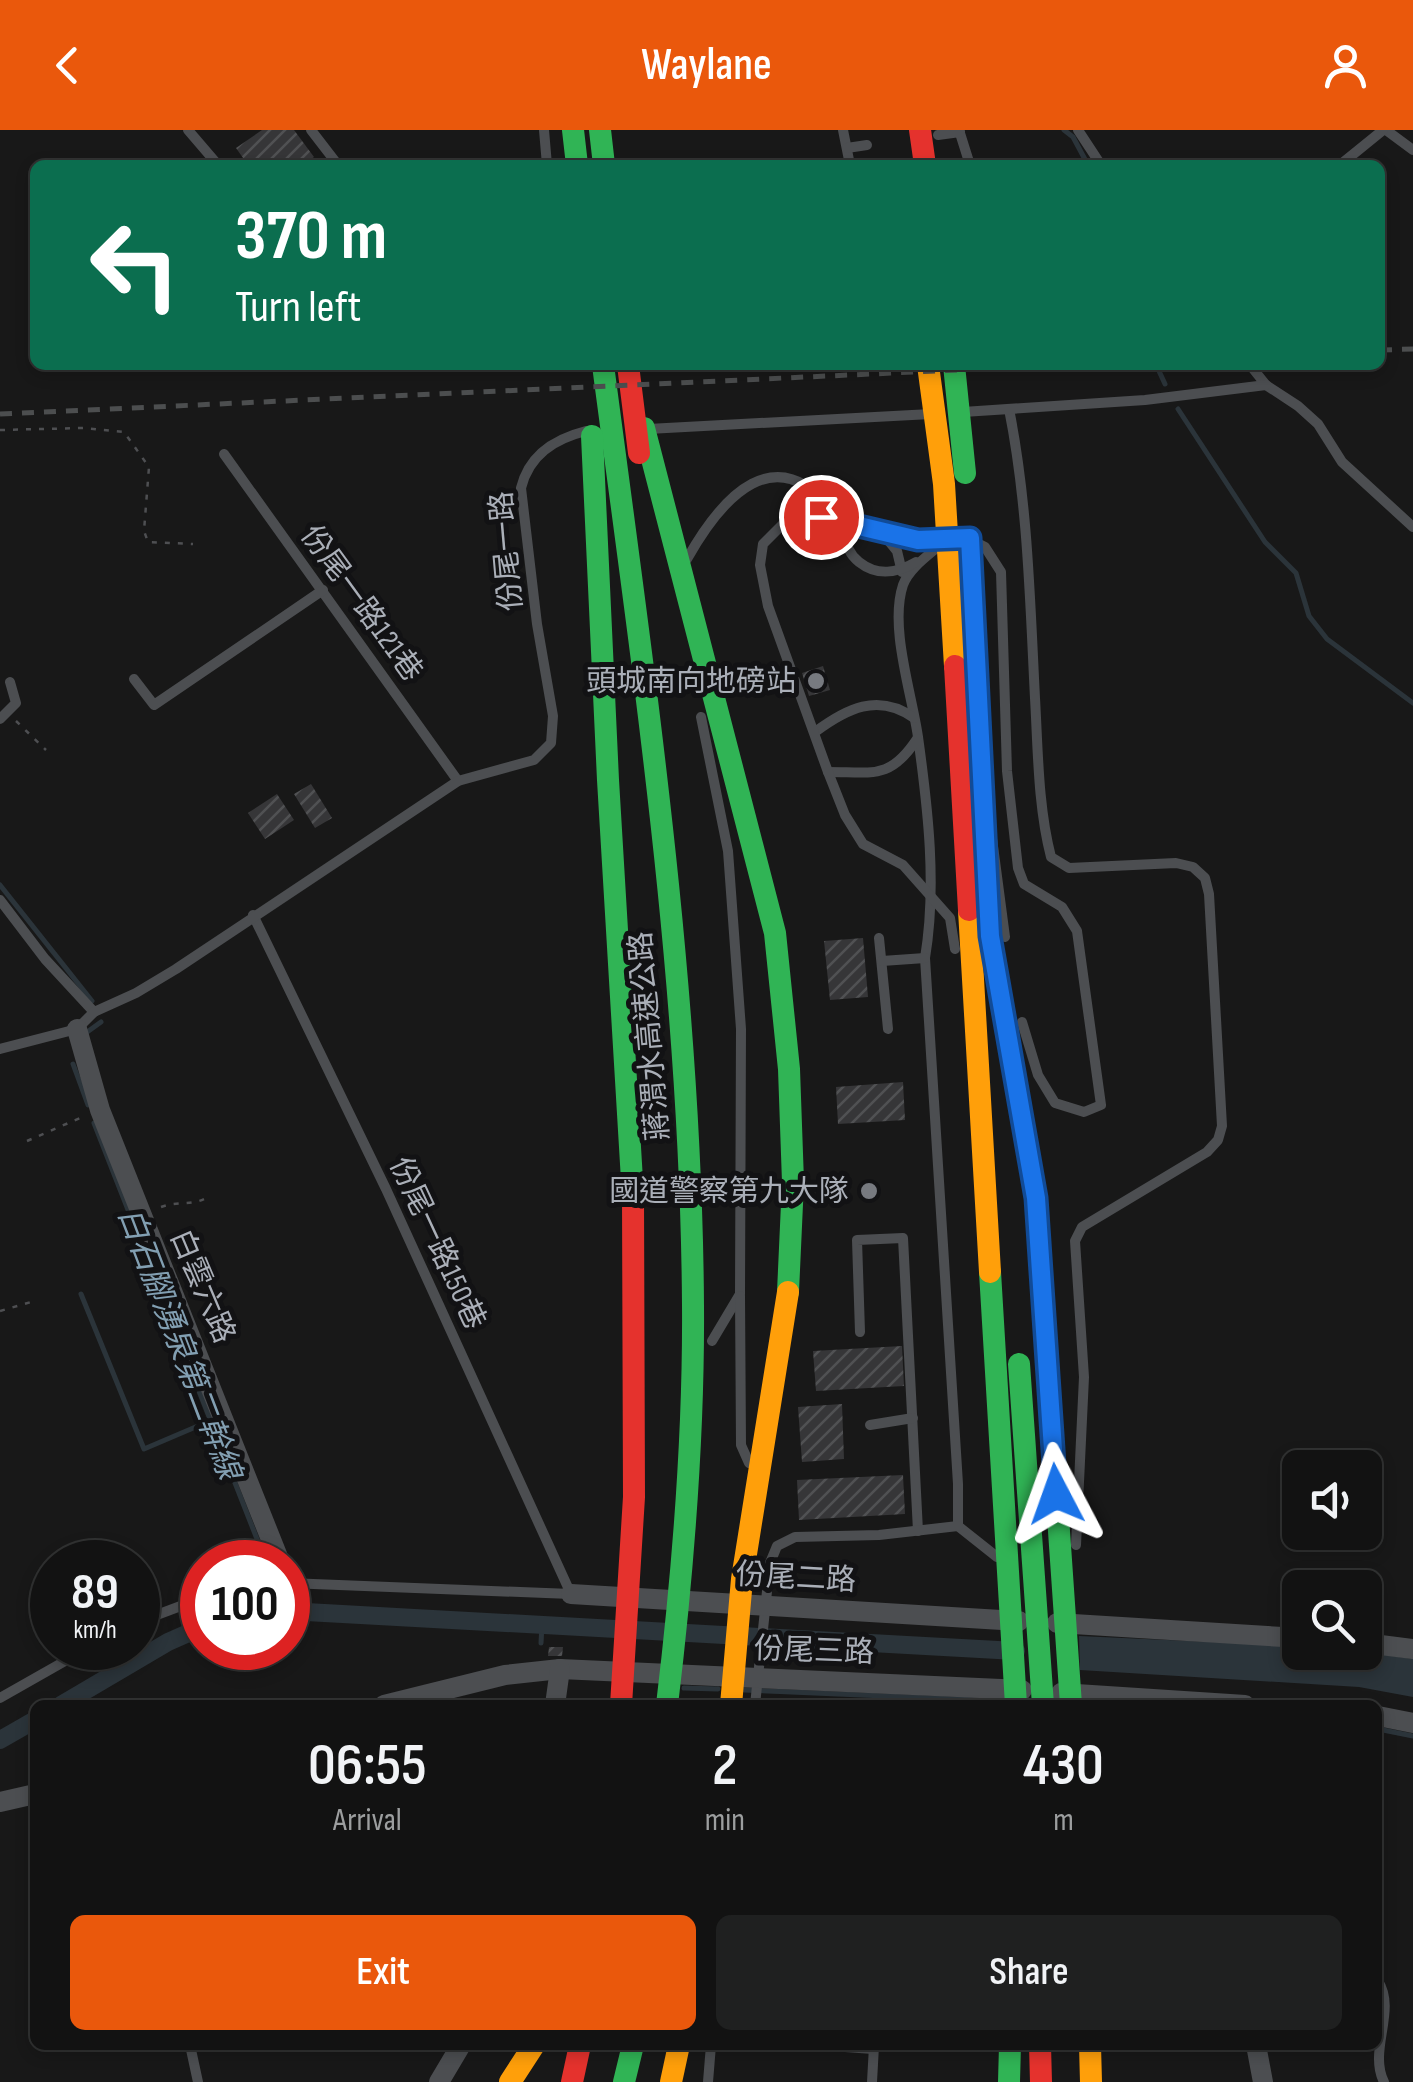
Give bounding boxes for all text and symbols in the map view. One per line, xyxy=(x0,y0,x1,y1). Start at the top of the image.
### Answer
icon: back xyxy=(40,38,95,93)
text: Waylane xyxy=(641,38,772,93)
icon: person xyxy=(1318,38,1373,93)
text: 370 m xyxy=(235,195,387,279)
icon: left xyxy=(70,200,200,330)
text: Turn left xyxy=(235,280,361,335)
pin xyxy=(779,475,864,560)
street label: 份尾一路 xyxy=(484,490,530,612)
icon: arrive xyxy=(794,490,849,545)
street label: 份尾一路121巷 xyxy=(293,519,430,689)
place label: 頭城南向地磅站 xyxy=(586,664,796,700)
marker: 頭城南向地磅站 xyxy=(805,670,827,692)
street label: 蔣渭水高速公路 xyxy=(623,930,677,1142)
street label: 份尾一路150巷 xyxy=(381,1152,493,1335)
place label: 國道警察第九大隊 xyxy=(609,1174,849,1210)
marker: 國道警察第九大隊 xyxy=(858,1180,880,1202)
water label: 白石腳湧泉第二幹線 xyxy=(109,1202,249,1488)
street label: 白雲六路 xyxy=(162,1224,242,1349)
position arrow xyxy=(1004,1442,1108,1546)
map controls xyxy=(1282,1450,1382,1670)
button: sound xyxy=(1282,1450,1382,1550)
speed limit sign: 100 xyxy=(180,1540,310,1670)
street label: 份尾二路 xyxy=(735,1557,857,1599)
text: 89 xyxy=(71,1563,119,1623)
button: search xyxy=(1282,1570,1382,1670)
text: km/h xyxy=(73,1615,117,1646)
street label: 份尾三路 xyxy=(753,1631,875,1671)
text: 06:55 xyxy=(308,1730,427,1802)
text: 2 xyxy=(712,1730,738,1802)
text: 430 xyxy=(1023,1730,1104,1802)
text: Arrival xyxy=(333,1801,402,1840)
text: min xyxy=(705,1801,745,1840)
text: m xyxy=(1053,1801,1074,1840)
button: Exit xyxy=(70,1915,696,2030)
button: Share xyxy=(716,1915,1342,2030)

